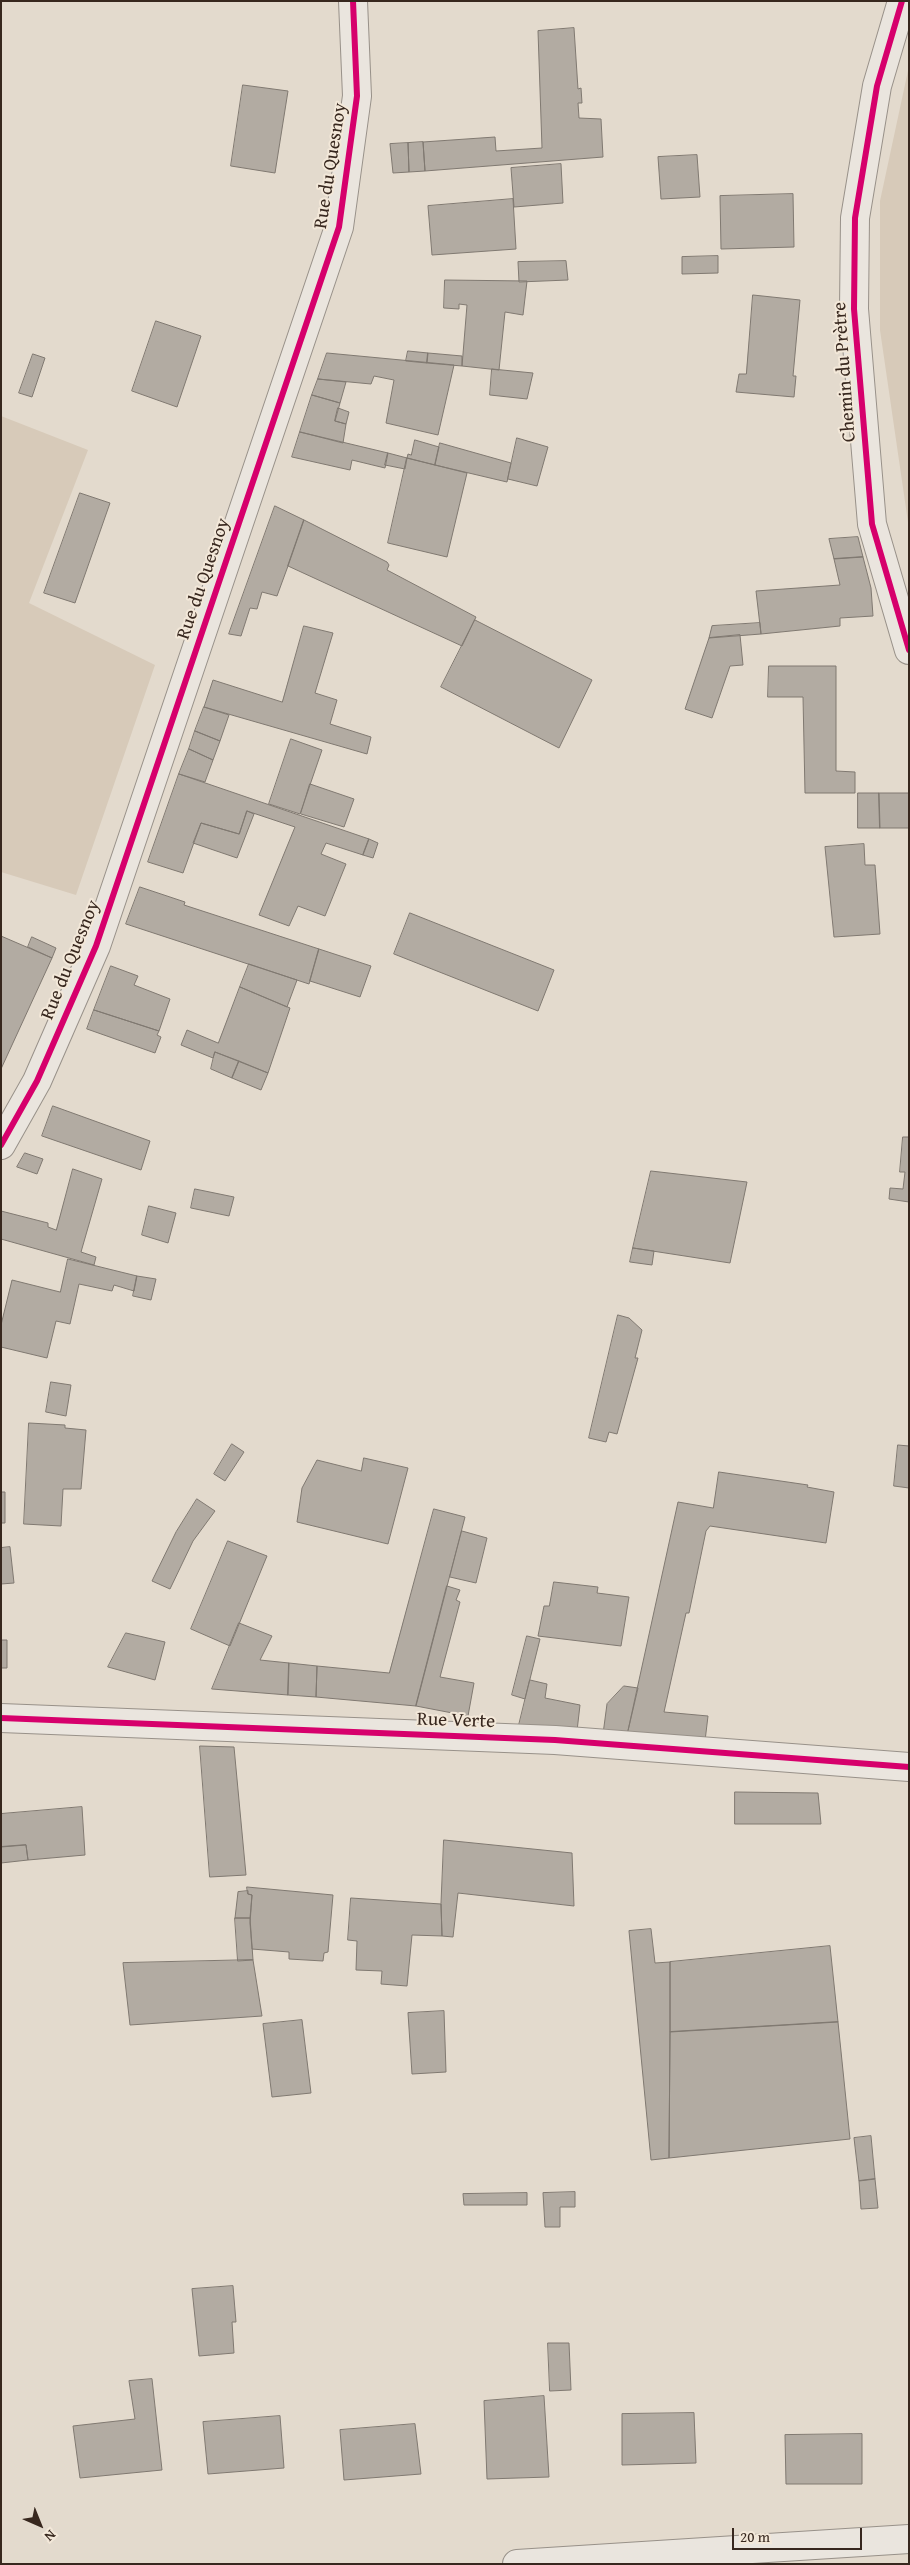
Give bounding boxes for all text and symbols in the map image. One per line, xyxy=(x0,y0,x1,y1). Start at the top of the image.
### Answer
street label: Rue du Quesnoy xyxy=(310,101,352,231)
street label: Chemin du Prètre xyxy=(829,301,861,443)
street label: Rue du Quesnoy xyxy=(173,515,235,643)
street label: Rue du Quesnoy xyxy=(37,897,105,1023)
street label: Rue Verte xyxy=(417,1708,495,1734)
north arrow xyxy=(15,2500,65,2550)
scale bar xyxy=(735,2518,865,2550)
text: N xyxy=(40,2525,61,2546)
text: 20 m xyxy=(740,2526,770,2547)

